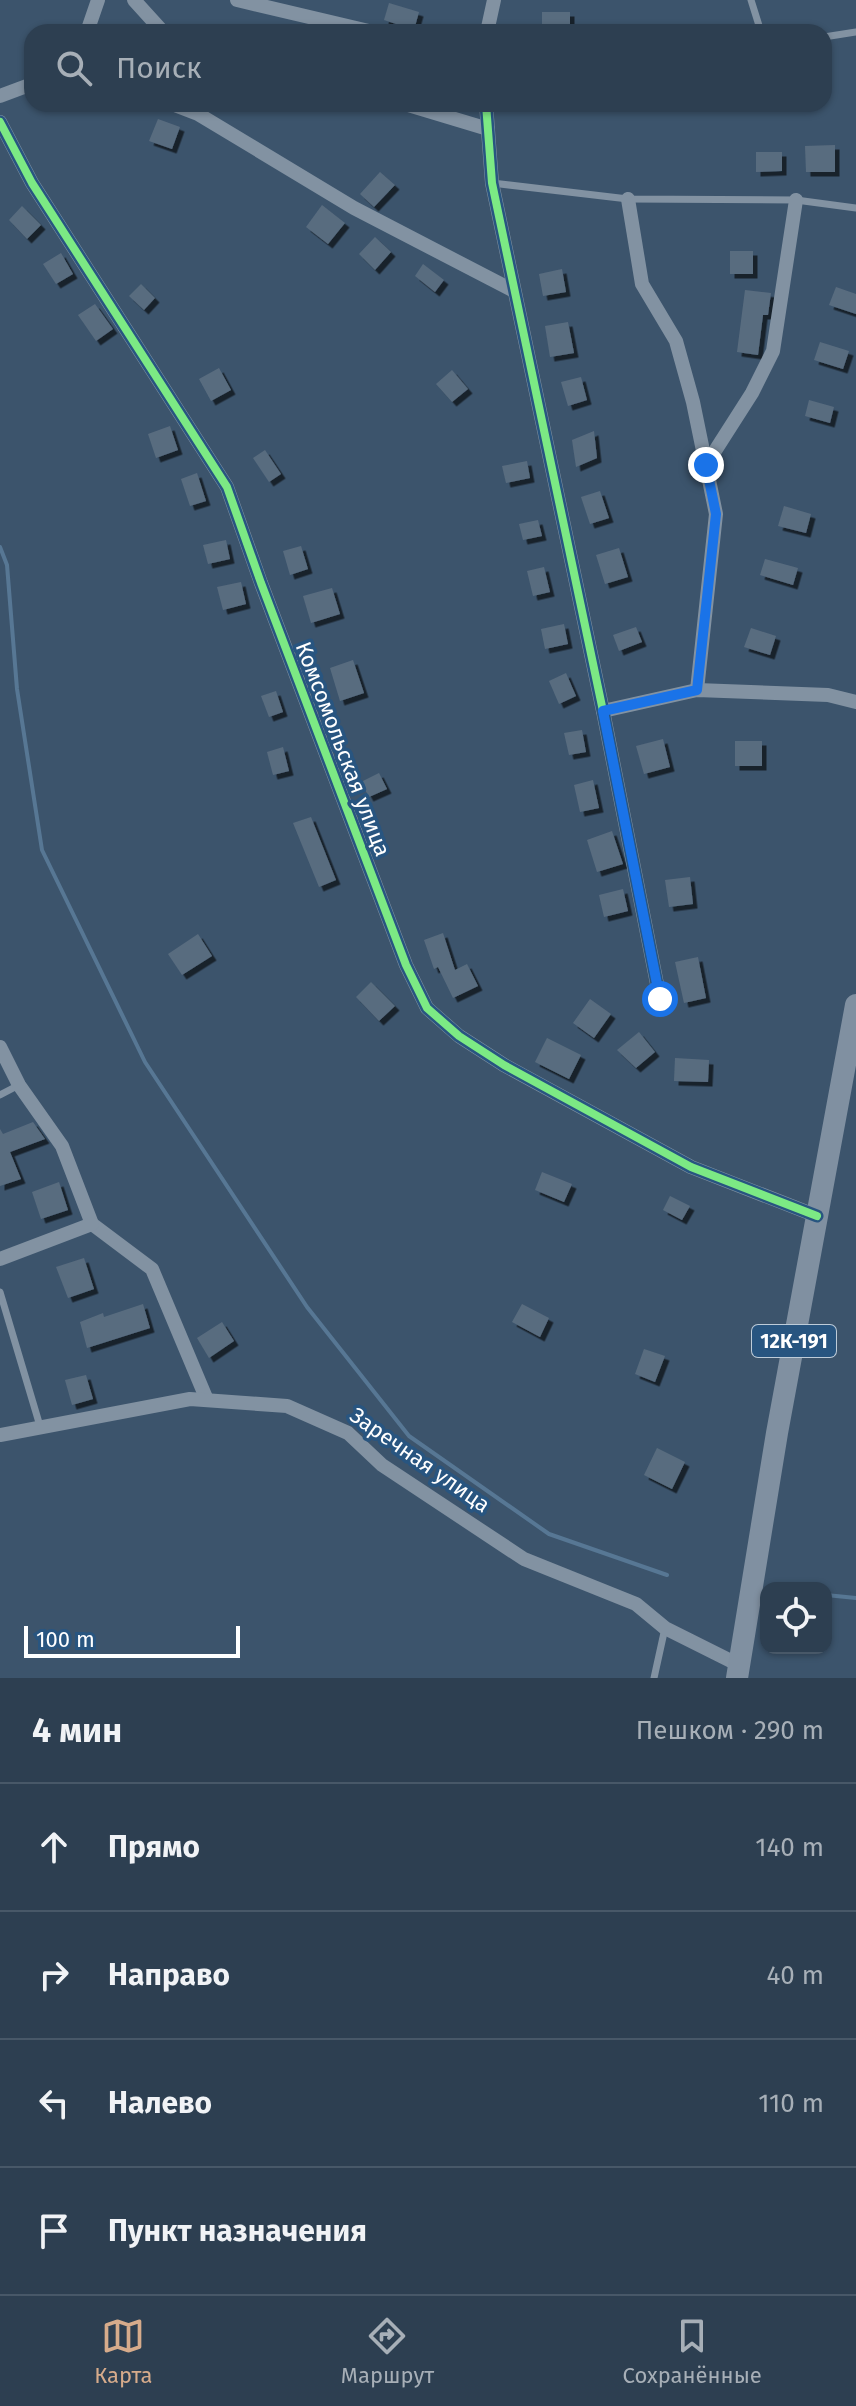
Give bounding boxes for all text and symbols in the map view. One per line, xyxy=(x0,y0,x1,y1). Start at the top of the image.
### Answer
search box xyxy=(24,24,832,112)
icon: search xyxy=(52,46,96,90)
text: Поиск xyxy=(116,50,202,86)
route end xyxy=(688,447,724,483)
street label: Комсомольская улица xyxy=(290,638,396,860)
route start xyxy=(642,981,678,1017)
road number: 12К-191 xyxy=(752,1325,836,1357)
street label: Заречная улица xyxy=(345,1402,495,1518)
map controls xyxy=(760,1582,832,1654)
button: locate xyxy=(760,1582,832,1654)
scale bar xyxy=(24,1622,240,1658)
text: 100 m xyxy=(36,1626,95,1653)
text: 4 мин xyxy=(32,1710,122,1751)
text: Пешком · 290 m xyxy=(636,1715,824,1746)
icon: ahead xyxy=(32,1825,76,1869)
text: Прямо xyxy=(108,1829,200,1865)
text: 140 m xyxy=(755,1832,824,1863)
icon: right xyxy=(32,1953,76,1997)
text: Направо xyxy=(108,1957,230,1993)
text: 40 m xyxy=(766,1960,824,1991)
icon: left xyxy=(32,2081,76,2125)
text: Налево xyxy=(108,2085,212,2121)
text: 110 m xyxy=(758,2088,824,2119)
icon: arrive xyxy=(32,2209,76,2253)
text: Пункт назначения xyxy=(108,2213,367,2249)
tab: Карта xyxy=(94,2314,152,2389)
tab: Маршрут xyxy=(341,2314,434,2389)
tab: Сохранённые xyxy=(623,2314,762,2389)

